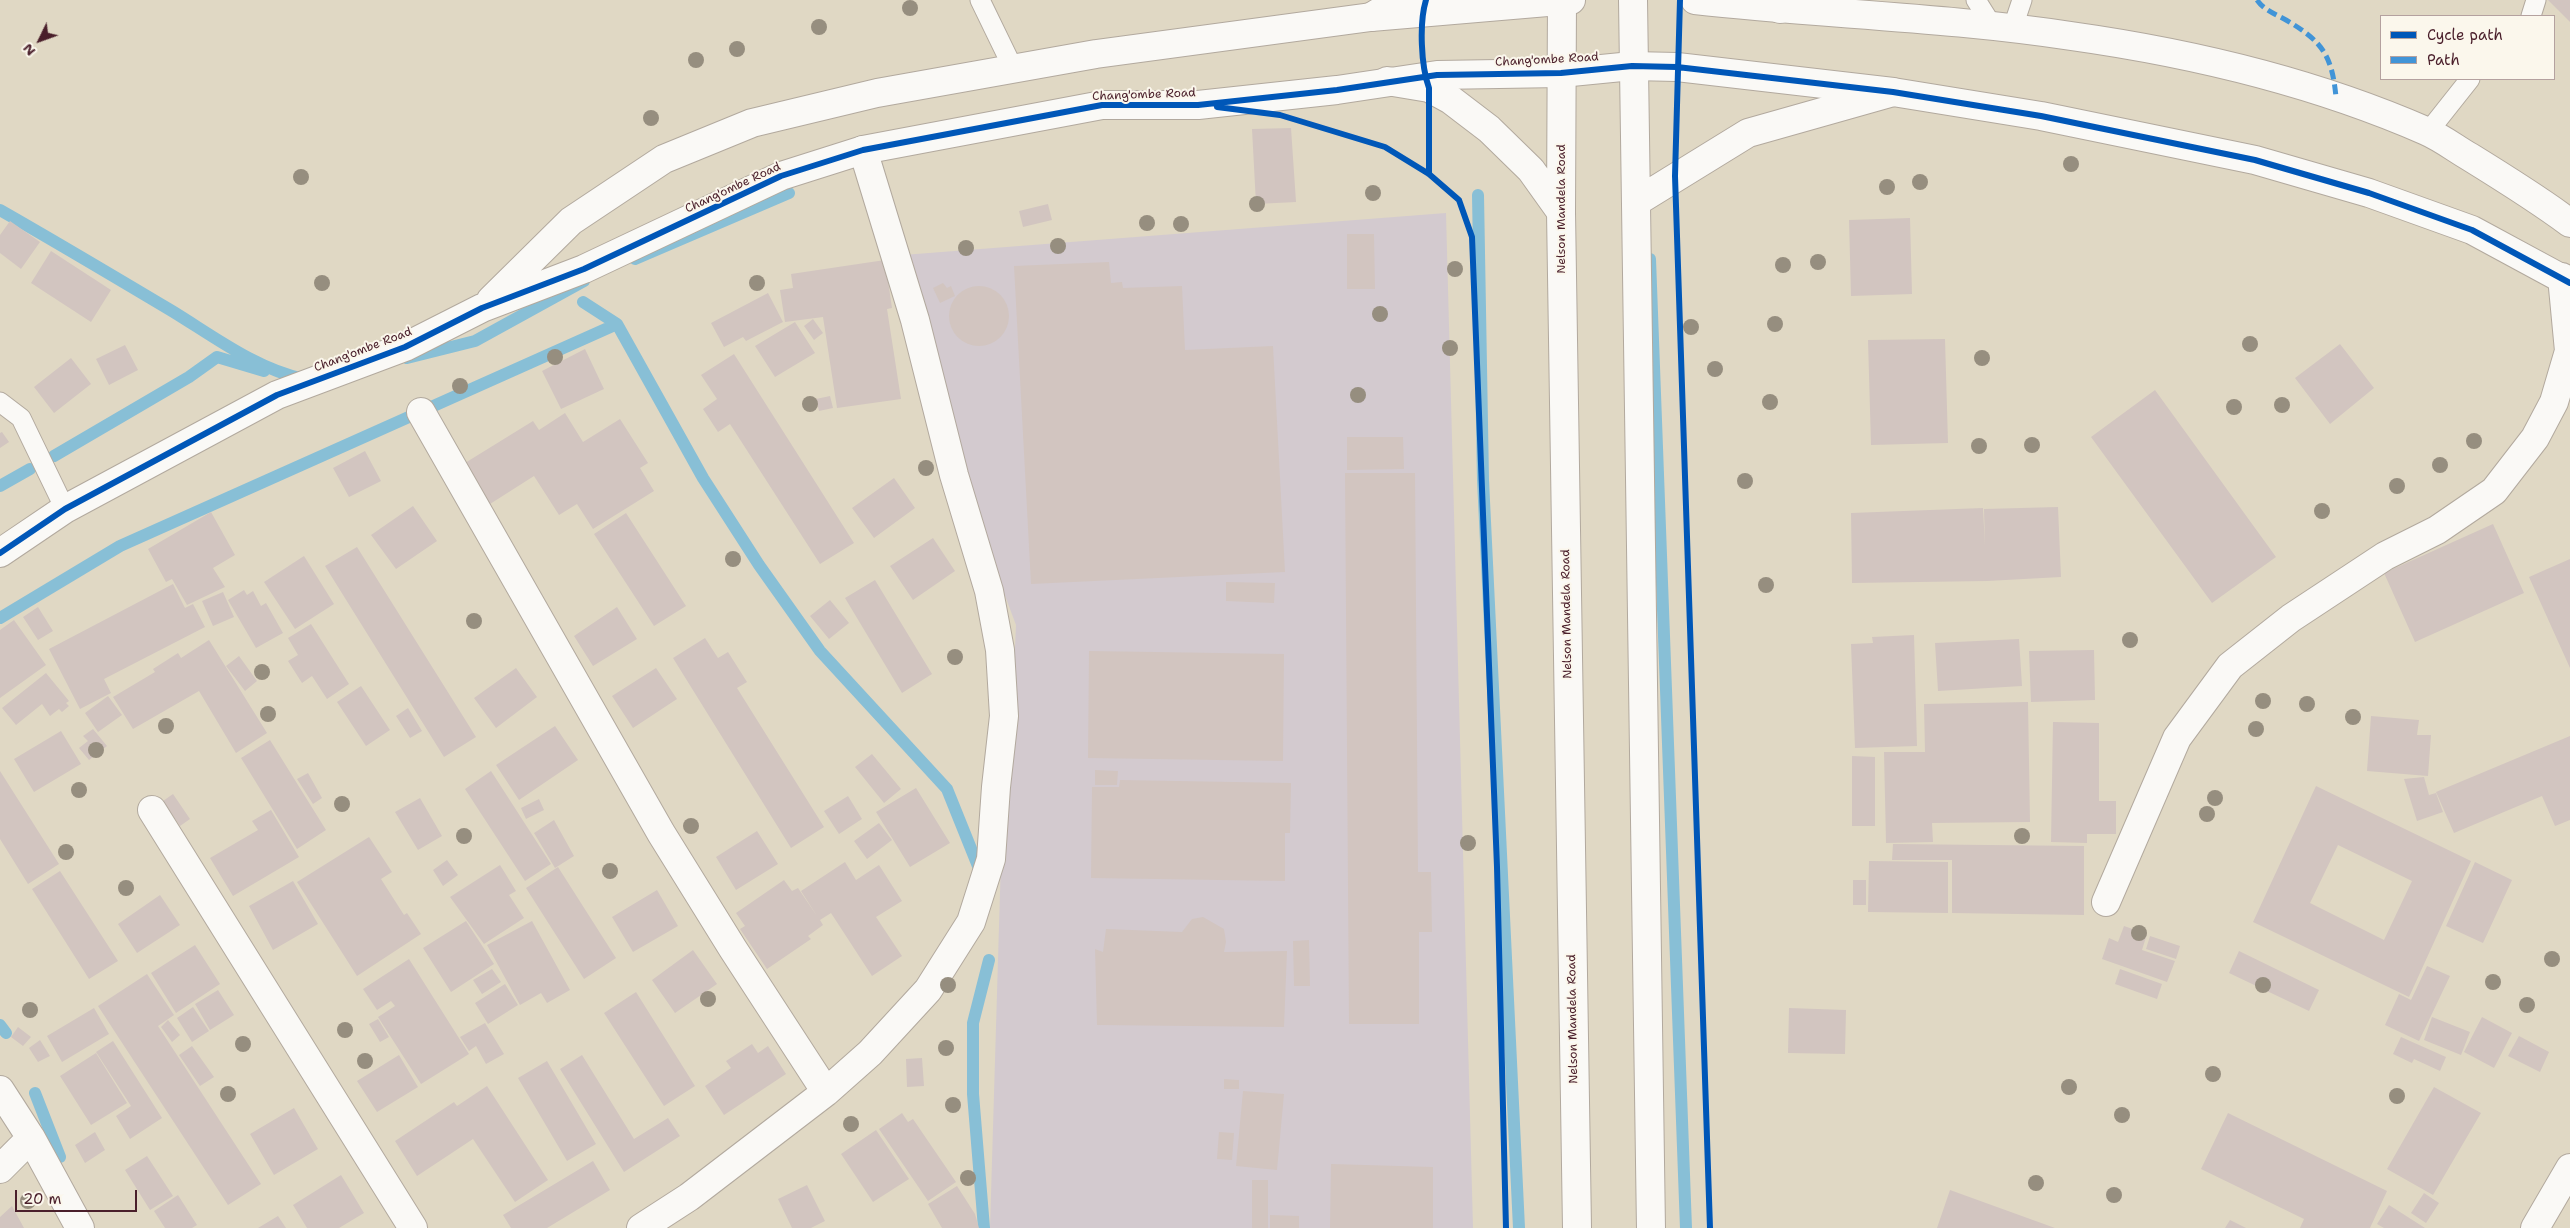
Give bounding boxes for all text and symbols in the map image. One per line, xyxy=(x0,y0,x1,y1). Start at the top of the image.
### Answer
north arrow xyxy=(15,15,65,65)
legend xyxy=(2380,15,2555,80)
text: Cycle path xyxy=(2427,25,2503,45)
text: N xyxy=(18,40,39,60)
street label: Chang'ombe Road xyxy=(1495,50,1599,70)
text: Path xyxy=(2427,50,2460,70)
street label: Chang'ombe Road xyxy=(1092,86,1196,104)
street label: Nelson Mandela Road xyxy=(1555,144,1569,274)
street label: Chang'ombe Road xyxy=(683,160,783,216)
street label: Chang'ombe Road xyxy=(312,325,414,375)
street label: Nelson Mandela Road xyxy=(1559,549,1575,679)
street label: Nelson Mandela Road xyxy=(1565,954,1581,1084)
scale bar xyxy=(18,1180,140,1212)
text: 20 m xyxy=(23,1189,62,1209)

